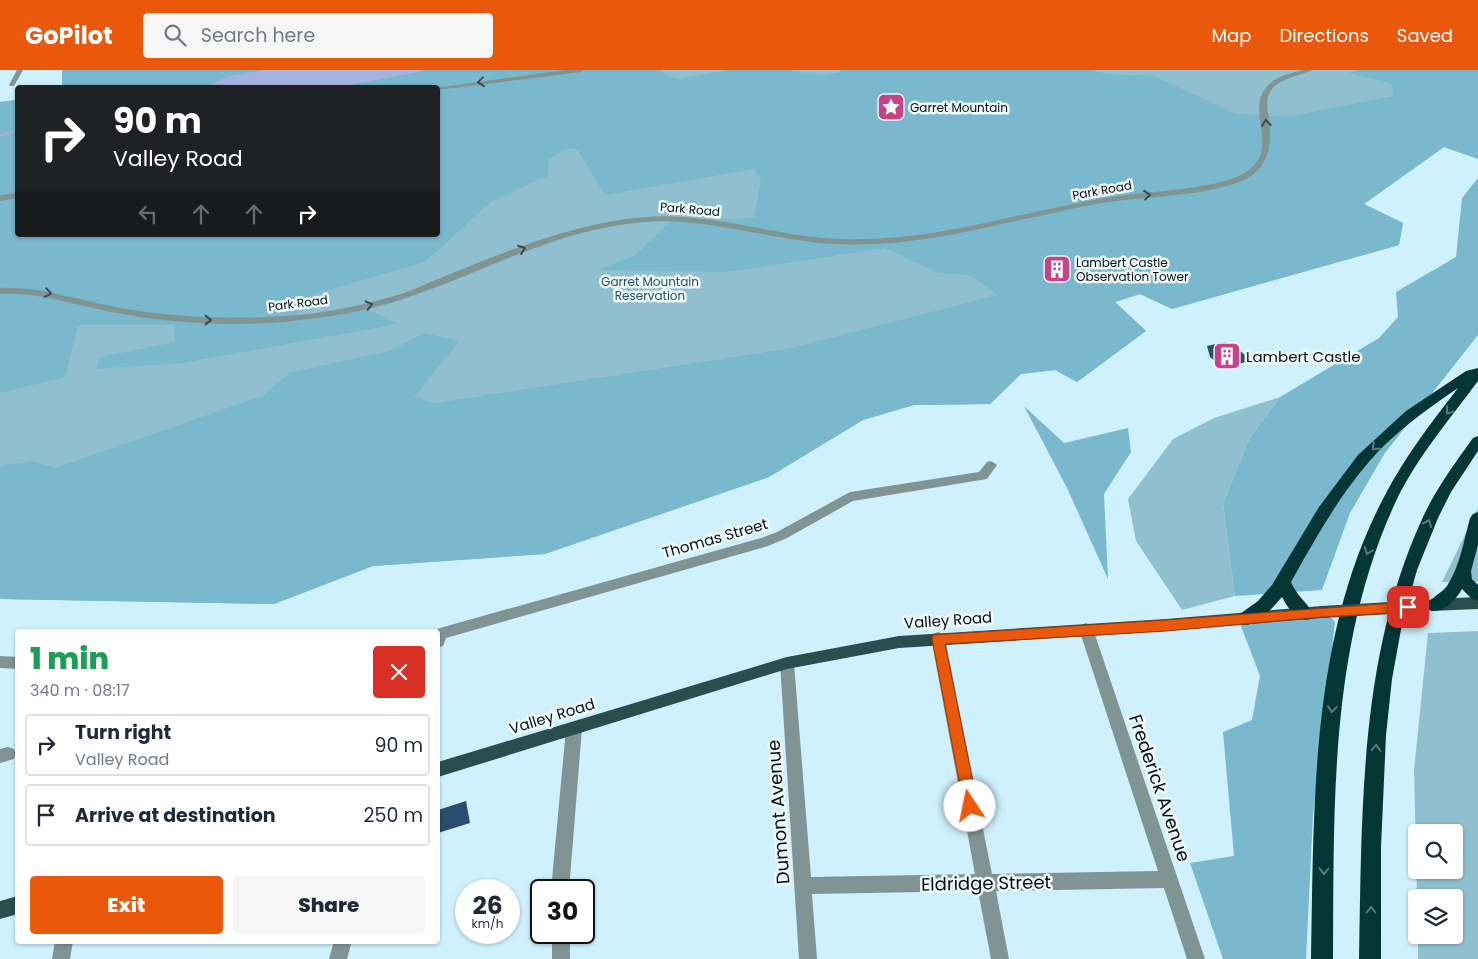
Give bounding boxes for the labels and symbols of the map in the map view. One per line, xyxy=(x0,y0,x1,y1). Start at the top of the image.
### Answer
one-way arrow xyxy=(477,76,485,87)
place icon: Garret Mountain xyxy=(876,92,906,122)
place label: Garret Mountain xyxy=(910,99,1008,116)
one-way arrow xyxy=(1261,118,1272,126)
street label: Park Road xyxy=(1071,176,1133,204)
one-way arrow xyxy=(1144,190,1152,201)
street label: Park Road xyxy=(659,198,721,220)
one-way arrow xyxy=(517,245,526,255)
building icon: Lambert Castle Observation Tower xyxy=(1042,254,1072,284)
place label: Lambert Castle Observation Tower xyxy=(1076,254,1189,285)
park label: Garret Mountain Reservation xyxy=(601,273,699,304)
one-way arrow xyxy=(44,287,53,297)
street label: Park Road xyxy=(267,291,329,315)
one-way arrow xyxy=(365,300,374,311)
one-way arrow xyxy=(204,315,212,325)
building icon: Lambert Castle xyxy=(1212,341,1242,371)
place label: Lambert Castle xyxy=(1246,346,1361,367)
one-way arrow xyxy=(1446,405,1454,414)
one-way arrow xyxy=(1372,441,1381,450)
street label: Thomas Street xyxy=(660,513,770,563)
one-way arrow xyxy=(1422,519,1432,528)
one-way arrow xyxy=(1364,546,1374,555)
pin xyxy=(1387,586,1429,628)
street label: Valley Road xyxy=(903,606,993,634)
street label: Valley Road xyxy=(507,693,597,739)
one-way arrow xyxy=(1327,705,1338,713)
street label: Frederick Avenue xyxy=(1123,711,1197,865)
street label: Dumont Avenue xyxy=(760,739,796,885)
one-way arrow xyxy=(1370,744,1381,752)
position arrow xyxy=(943,779,995,831)
one-way arrow xyxy=(1318,867,1329,875)
street label: Eldridge Street xyxy=(921,869,1051,897)
speed limit sign: 30 xyxy=(530,879,595,944)
one-way arrow xyxy=(1366,906,1376,914)

